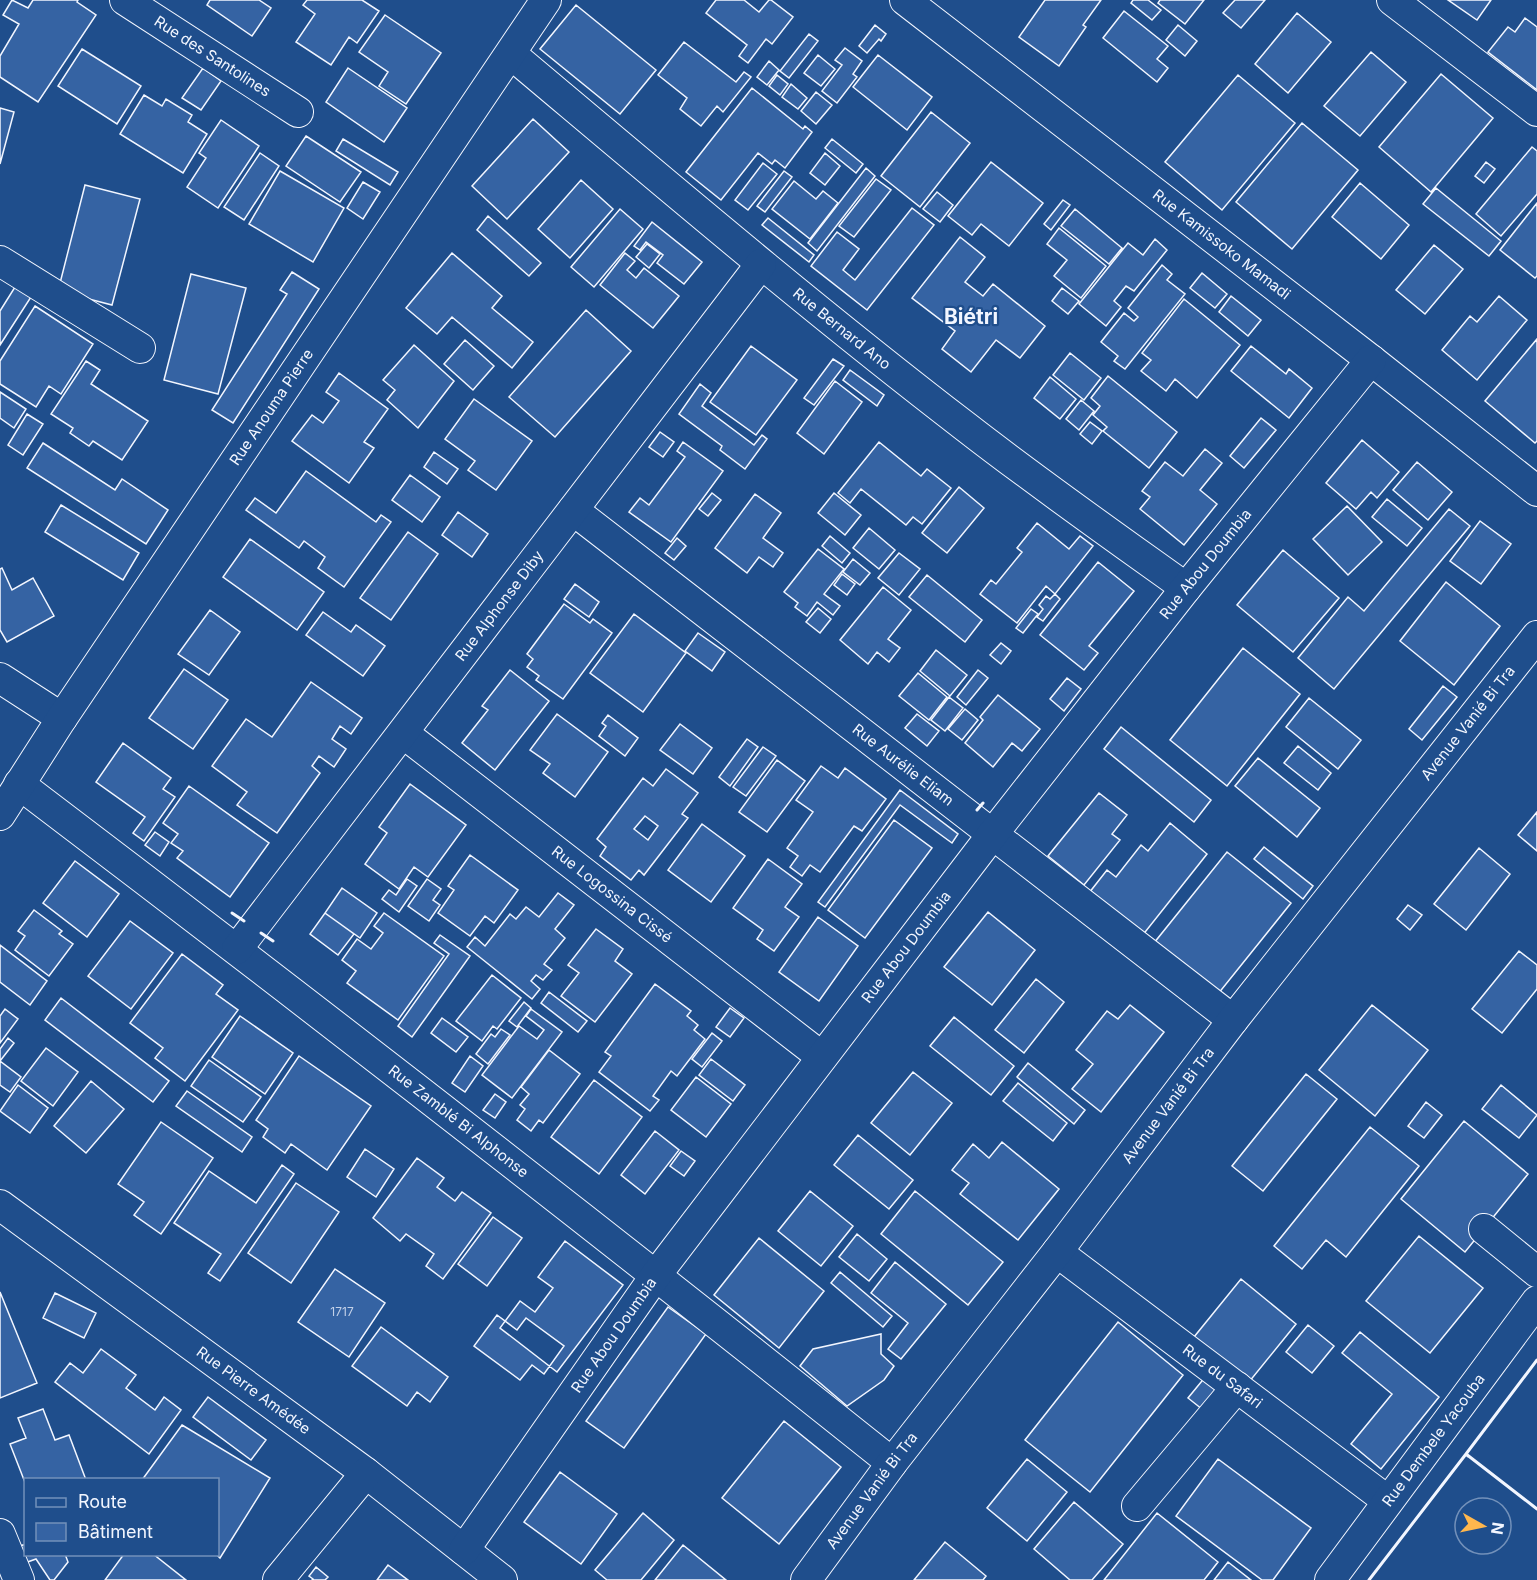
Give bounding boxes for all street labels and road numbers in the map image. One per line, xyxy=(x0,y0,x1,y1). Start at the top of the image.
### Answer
street label: Rue des Santolines xyxy=(151,11,275,101)
street label: Rue Kamissoko Mamadi xyxy=(1149,185,1295,303)
street label: Rue Bernard Ano xyxy=(789,283,895,374)
street label: Rue Anouma Pierre xyxy=(225,345,317,469)
street label: Rue Abou Doumbia xyxy=(1155,505,1255,623)
street label: Rue Alphonse Diby xyxy=(451,546,548,665)
street label: Avenue Vanié Bi Tra xyxy=(1416,662,1519,784)
street label: Rue Aurélie Eliam xyxy=(849,719,958,810)
street label: Rue Logossina Cissé xyxy=(548,841,676,947)
street label: Rue Abou Doumbia xyxy=(857,887,955,1007)
street label: Avenue Vanié Bi Tra xyxy=(1118,1043,1218,1167)
street label: Rue Zamblé Bi Alphonse xyxy=(385,1061,533,1182)
street label: Rue Abou Doumbia xyxy=(567,1274,660,1396)
street label: Rue du Safari xyxy=(1179,1340,1266,1412)
street label: Rue Pierre Amédée xyxy=(193,1342,314,1438)
street label: Rue Dembele Yacouba xyxy=(1378,1370,1489,1510)
street label: Avenue Vanié Bi Tra xyxy=(822,1428,921,1553)

